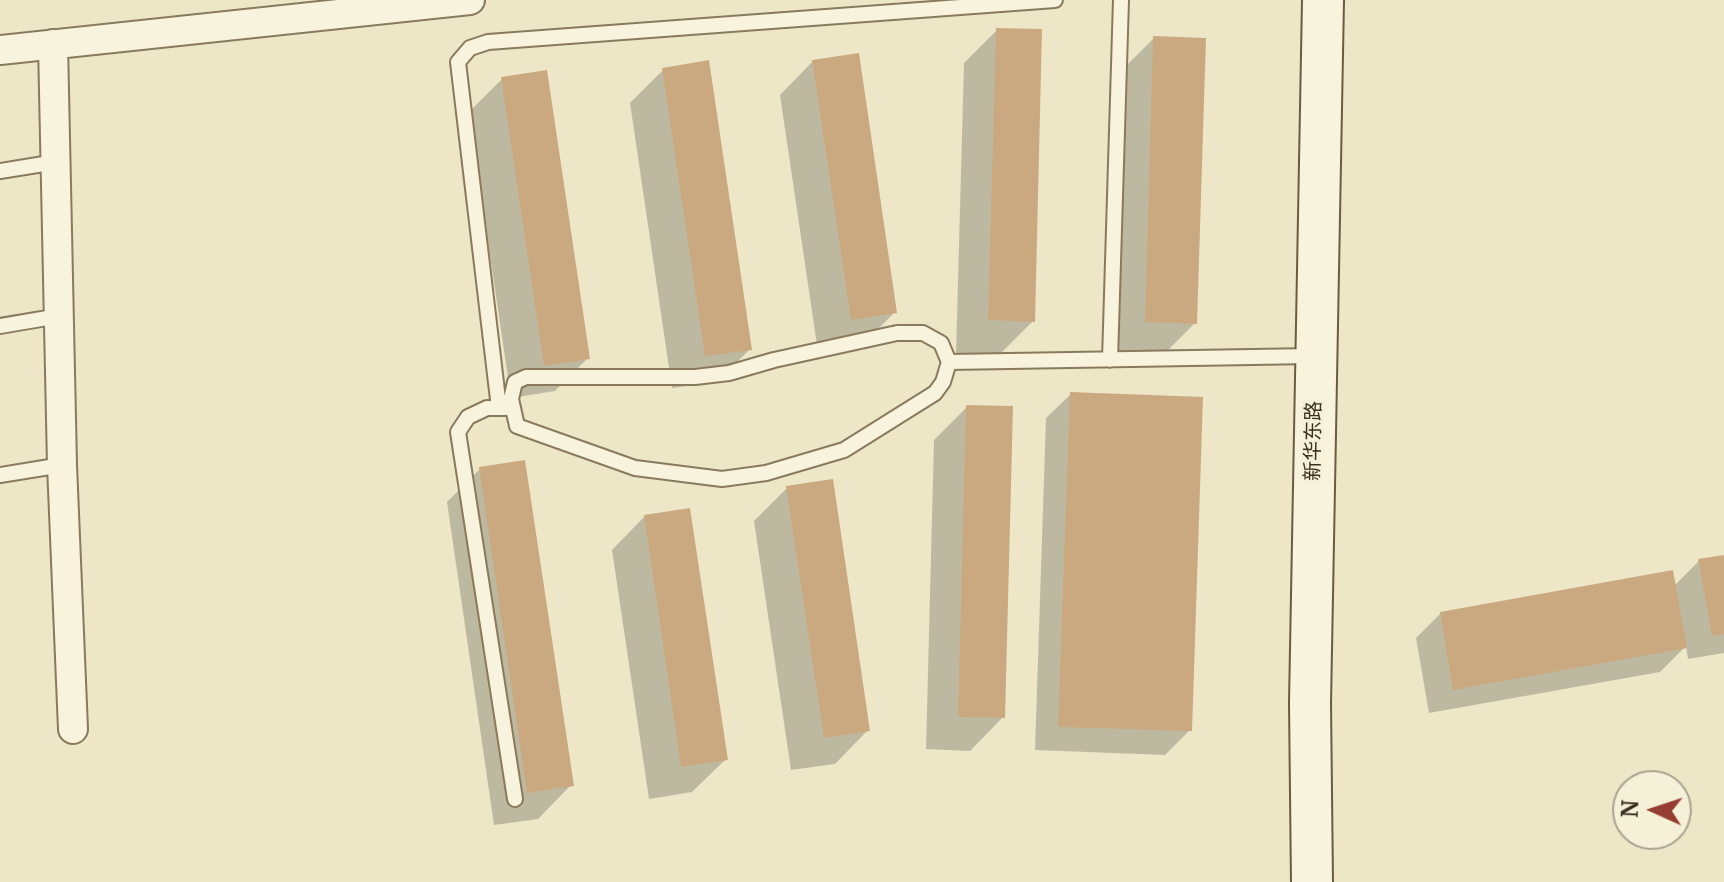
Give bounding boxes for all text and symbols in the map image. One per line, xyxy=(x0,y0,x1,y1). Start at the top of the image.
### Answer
street label: 新华东路 xyxy=(1301,401,1327,481)
north arrow xyxy=(1612,770,1692,850)
text: N xyxy=(1616,799,1644,818)

